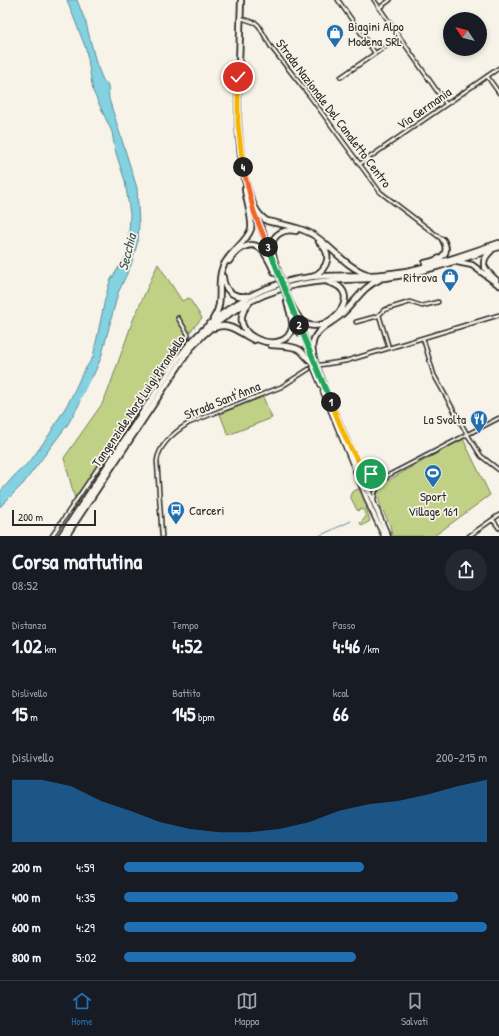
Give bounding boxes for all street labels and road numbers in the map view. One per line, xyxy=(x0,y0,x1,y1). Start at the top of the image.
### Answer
street label: Strada Nazionale Del Canaletto Centro xyxy=(272,35,396,191)
street label: Via Germania xyxy=(393,83,455,133)
street label: Tangenziale Nord Luigi Pirandello xyxy=(87,332,189,470)
street label: Strada Sant'Anna xyxy=(181,377,263,423)

